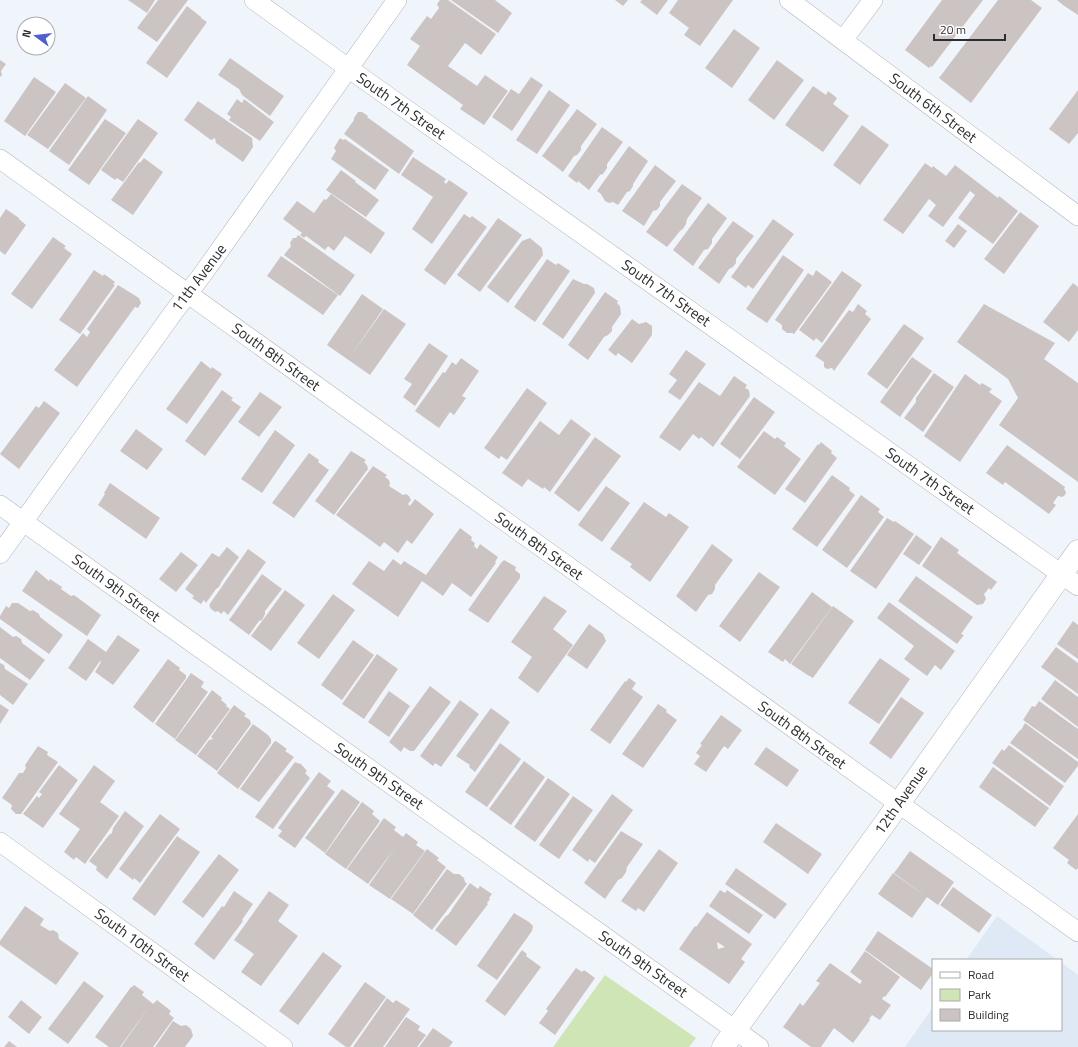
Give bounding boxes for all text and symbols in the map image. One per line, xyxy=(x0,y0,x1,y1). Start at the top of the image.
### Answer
north arrow xyxy=(16,16,56,56)
scale bar xyxy=(934,16,1005,42)
text: 20 m xyxy=(940,20,966,39)
text: N xyxy=(18,28,35,39)
street label: South 7th Street xyxy=(352,66,451,145)
street label: South 6th Street xyxy=(885,67,982,149)
street label: 11th Avenue xyxy=(165,239,232,317)
street label: South 7th Street xyxy=(617,253,716,332)
street label: South 8th Street xyxy=(227,317,326,397)
street label: South 7th Street xyxy=(881,441,980,520)
street label: South 8th Street xyxy=(490,506,589,586)
street label: South 9th Street xyxy=(67,548,166,628)
street label: South 8th Street xyxy=(753,695,852,775)
street label: South 9th Street xyxy=(330,736,429,815)
street label: 12th Avenue xyxy=(868,760,933,839)
street label: South 10th Street xyxy=(90,902,195,987)
street label: South 9th Street xyxy=(594,924,693,1003)
legend xyxy=(932,959,1062,1031)
text: Road xyxy=(968,965,994,984)
text: Park xyxy=(968,985,991,1004)
text: Building xyxy=(968,1005,1009,1024)

